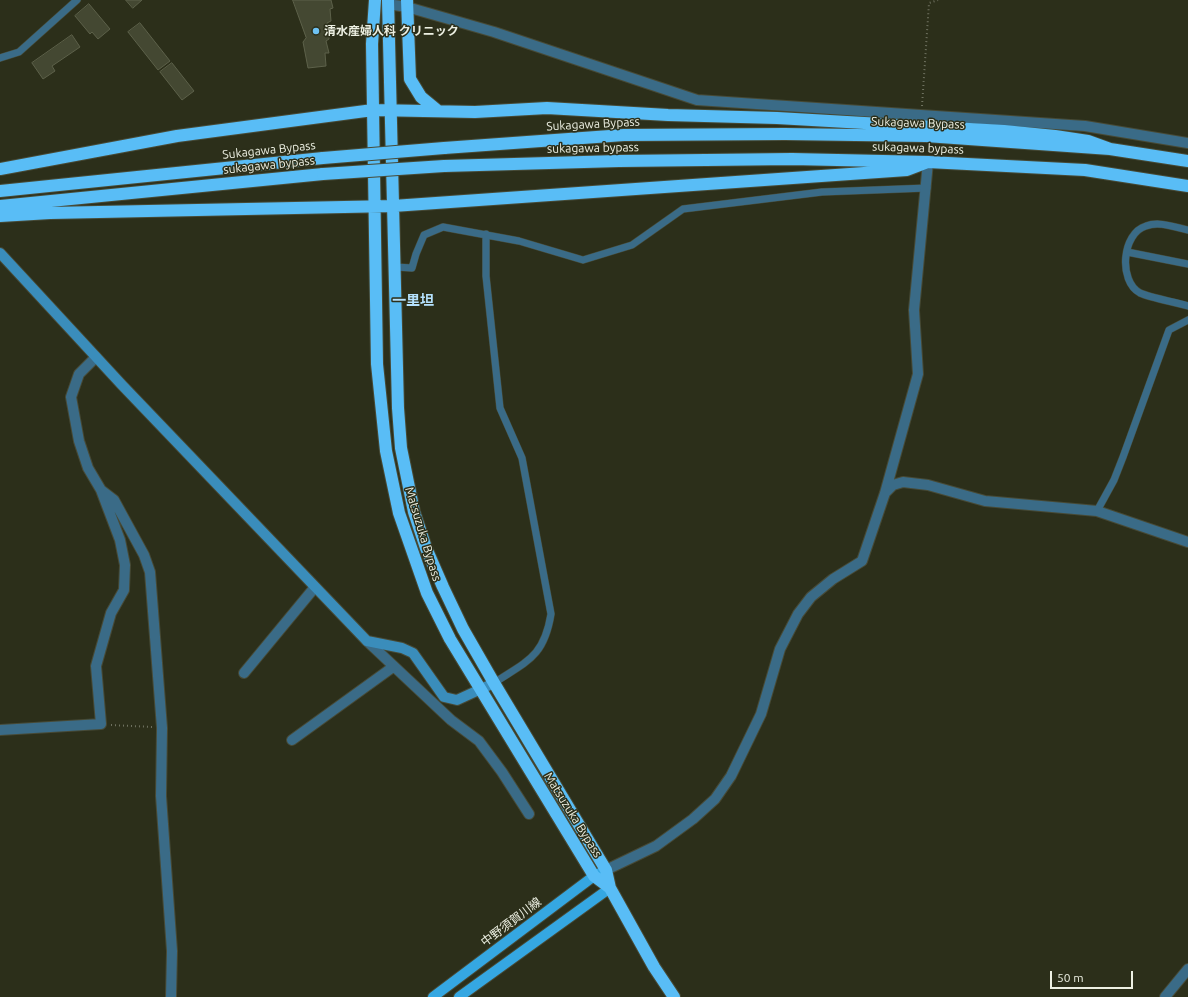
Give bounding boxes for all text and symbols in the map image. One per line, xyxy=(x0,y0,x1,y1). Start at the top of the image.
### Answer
place label: 清水産婦人科 クリニック xyxy=(324,24,459,38)
marker: 清水産婦人科 クリニック xyxy=(311,26,321,36)
street label: Sukagawa Bypass xyxy=(546,114,640,134)
street label: Sukagawa Bypass xyxy=(871,114,965,132)
street label: Sukagawa Bypass xyxy=(222,138,316,162)
street label: sukagawa bypass xyxy=(872,139,964,157)
street label: sukagawa bypass xyxy=(547,140,639,156)
street label: sukagawa bypass xyxy=(223,153,315,177)
district label: 一里坦 xyxy=(392,292,434,308)
street label: Matsuzuka Bypass xyxy=(402,485,444,583)
street label: Matsuzuka Bypass xyxy=(541,770,605,860)
street label: 中野須賀川線 xyxy=(478,895,544,949)
scale bar xyxy=(1052,963,1135,989)
text: 50 m xyxy=(1057,971,1084,984)

